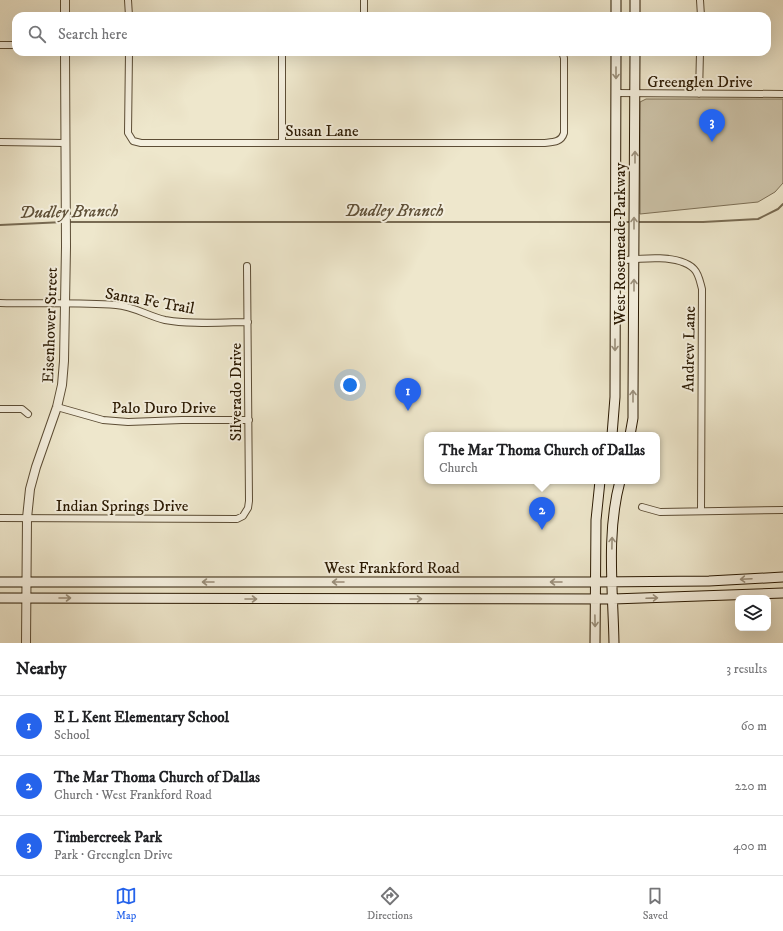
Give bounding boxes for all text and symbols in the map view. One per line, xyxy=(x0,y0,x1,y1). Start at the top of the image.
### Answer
search box xyxy=(12,12,771,56)
icon: search xyxy=(26,23,48,45)
text: Search here xyxy=(58,25,127,44)
one-way arrow xyxy=(612,66,620,79)
street label: Greenglen Drive xyxy=(647,72,753,92)
pin: 3 xyxy=(699,109,725,142)
street label: Susan Lane xyxy=(285,121,359,141)
one-way arrow xyxy=(631,151,639,164)
street label: West Rosemeade Parkway xyxy=(610,162,630,326)
water label: Dudley Branch xyxy=(19,200,119,224)
water label: Dudley Branch xyxy=(344,200,444,222)
one-way arrow xyxy=(630,217,638,230)
street label: Eisenhower Street xyxy=(38,267,62,383)
one-way arrow xyxy=(630,279,638,292)
street label: Santa Fe Trail xyxy=(104,283,196,319)
street label: Andrew Lane xyxy=(678,305,700,392)
one-way arrow xyxy=(611,338,619,351)
street label: Silverado Drive xyxy=(226,342,246,441)
your location xyxy=(340,375,360,395)
pin: 1 xyxy=(395,378,421,411)
one-way arrow xyxy=(629,390,637,403)
street label: Palo Duro Drive xyxy=(112,398,217,418)
popup xyxy=(424,432,660,484)
text: The Mar Thoma Church of Dallas xyxy=(439,441,645,460)
text: Church xyxy=(439,460,478,476)
street label: Indian Springs Drive xyxy=(56,496,189,516)
pin: 2 xyxy=(529,497,555,530)
one-way arrow xyxy=(608,537,615,550)
street label: West Frankford Road xyxy=(323,558,460,578)
one-way arrow xyxy=(740,575,753,582)
one-way arrow xyxy=(202,578,215,586)
one-way arrow xyxy=(332,578,345,586)
one-way arrow xyxy=(550,578,563,586)
one-way arrow xyxy=(58,594,71,602)
one-way arrow xyxy=(645,594,658,601)
one-way arrow xyxy=(244,595,257,603)
one-way arrow xyxy=(409,595,422,603)
map controls xyxy=(735,595,771,631)
button: layers xyxy=(735,595,771,631)
one-way arrow xyxy=(591,614,599,627)
text: Nearby xyxy=(16,658,66,680)
text: 3 results xyxy=(726,661,767,677)
text: E L Kent Elementary School xyxy=(54,708,229,727)
text: 1 xyxy=(27,718,31,734)
text: 60 m xyxy=(741,718,767,734)
text: School xyxy=(54,727,90,743)
text: The Mar Thoma Church of Dallas xyxy=(54,768,260,787)
text: 2 xyxy=(26,778,32,794)
text: 220 m xyxy=(735,778,767,794)
text: Church · West Frankford Road xyxy=(54,787,212,803)
text: Timbercreek Park xyxy=(54,828,162,847)
text: 3 xyxy=(27,838,31,854)
text: 400 m xyxy=(733,838,767,854)
text: Park · Greenglen Drive xyxy=(54,847,173,863)
tab: Map xyxy=(115,885,137,923)
tab: Directions xyxy=(367,885,413,923)
tab: Saved xyxy=(643,885,668,923)

